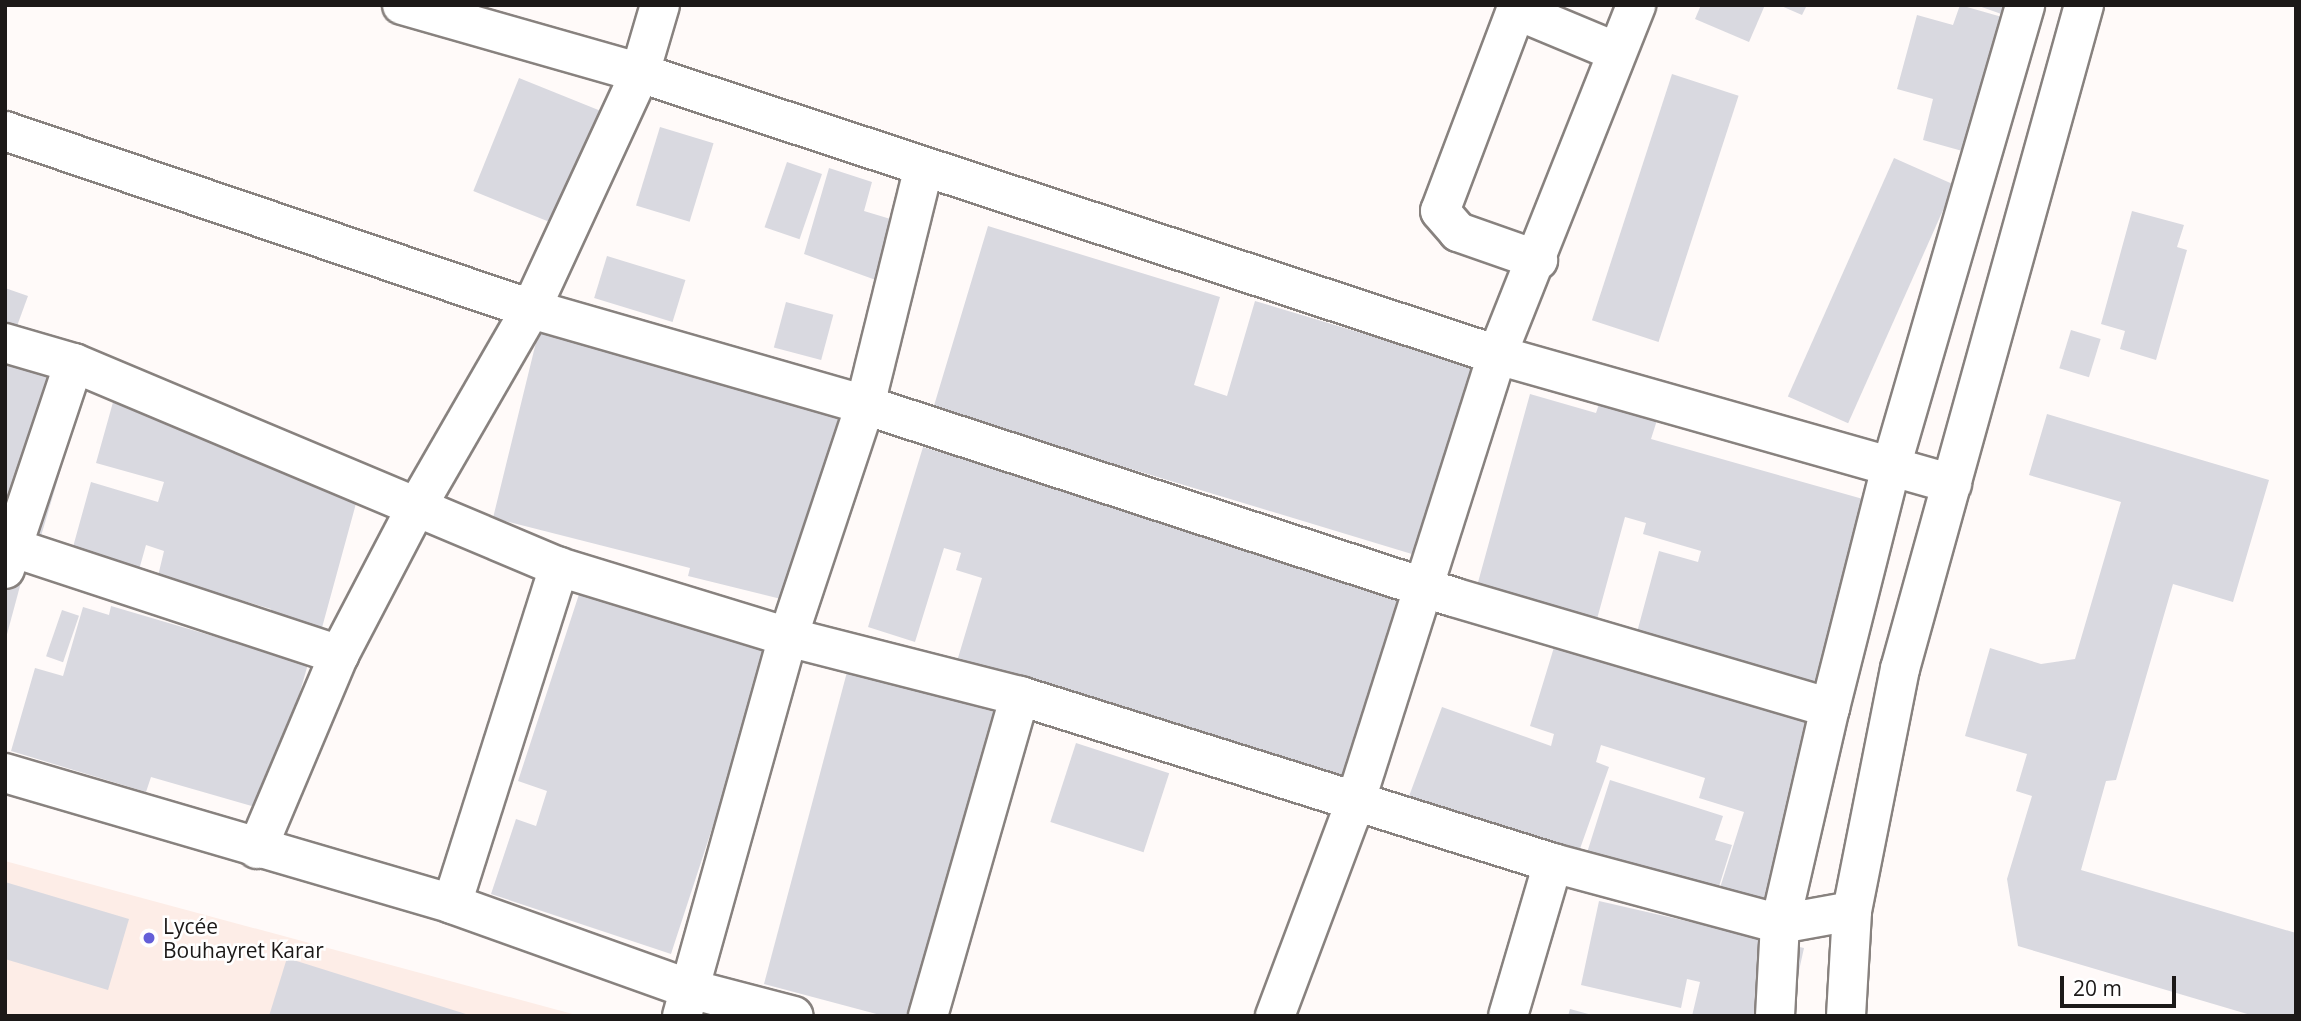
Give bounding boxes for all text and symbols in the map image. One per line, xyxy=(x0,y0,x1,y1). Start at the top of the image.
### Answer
place label: Lycée Bouhayret Karar xyxy=(163,913,324,963)
marker: Lycée Bouhayret Karar xyxy=(141,930,157,946)
scale bar xyxy=(2063,962,2178,1006)
text: 20 m xyxy=(2073,974,2122,1002)

